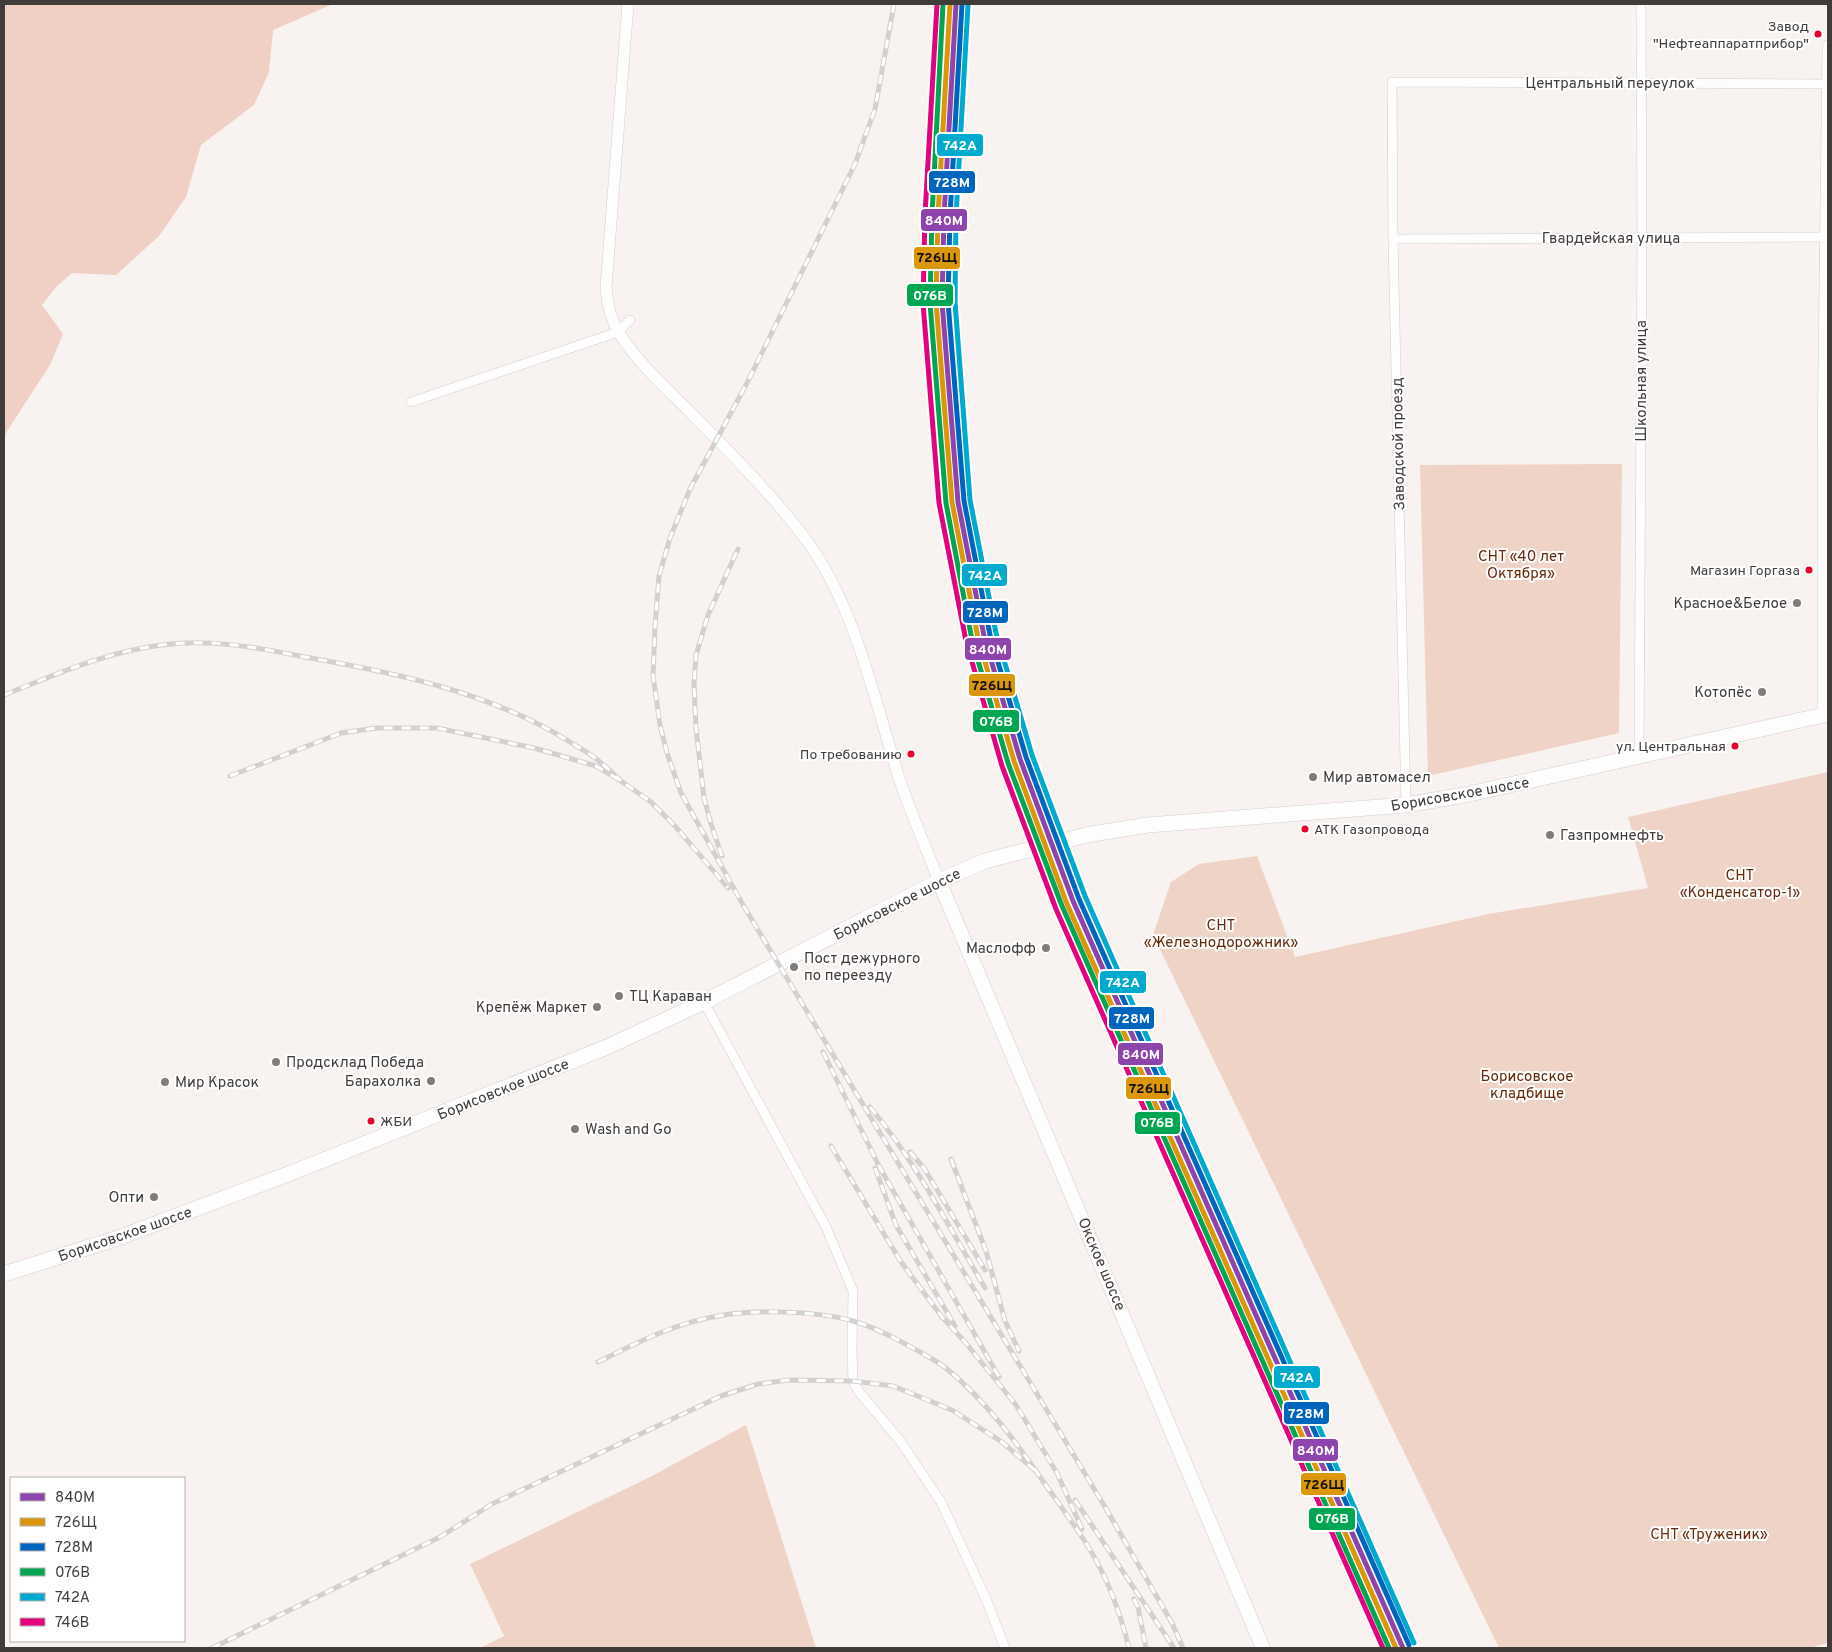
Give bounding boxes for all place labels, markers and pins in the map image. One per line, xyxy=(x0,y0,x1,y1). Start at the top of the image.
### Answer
place label: Завод "Нефтеаппаратприбор" xyxy=(1653,19,1809,53)
marker: Завод "Нефтеаппаратприбор" xyxy=(1813,29,1823,39)
place label: Магазин Горгаза xyxy=(1690,563,1800,580)
marker: Магазин Горгаза xyxy=(1804,565,1814,575)
place label: Красное&Белое xyxy=(1673,595,1787,614)
marker: Красное&Белое xyxy=(1791,597,1803,609)
place label: Котопёс xyxy=(1694,684,1752,703)
marker: Котопёс xyxy=(1756,686,1768,698)
place label: ул. Центральная xyxy=(1616,739,1726,756)
marker: ул. Центральная xyxy=(1730,741,1740,751)
place label: По требованию xyxy=(800,747,902,764)
marker: По требованию xyxy=(906,749,916,759)
place label: Мир автомасел xyxy=(1323,769,1431,788)
marker: Мир автомасел xyxy=(1307,771,1319,783)
place label: АТК Газопровода xyxy=(1314,822,1429,839)
marker: АТК Газопровода xyxy=(1300,824,1310,834)
place label: Газпромнефть xyxy=(1560,827,1664,846)
marker: Газпромнефть xyxy=(1544,829,1556,841)
place label: Маслофф xyxy=(966,940,1036,959)
marker: Маслофф xyxy=(1040,942,1052,954)
place label: Пост дежурного по переезду xyxy=(804,950,920,986)
marker: Пост дежурного по переезду xyxy=(788,961,800,973)
place label: ТЦ Караван xyxy=(629,988,712,1007)
marker: ТЦ Караван xyxy=(613,990,625,1002)
place label: Крепёж Маркет xyxy=(476,999,587,1018)
marker: Крепёж Маркет xyxy=(591,1001,603,1013)
place label: Продсклад Победа xyxy=(286,1054,424,1073)
marker: Продсклад Победа xyxy=(270,1056,282,1068)
place label: Барахолка xyxy=(345,1073,421,1092)
place label: Мир Красок xyxy=(175,1074,259,1093)
marker: Барахолка xyxy=(425,1075,437,1087)
marker: Мир Красок xyxy=(159,1076,171,1088)
place label: ЖБИ xyxy=(380,1114,412,1131)
marker: ЖБИ xyxy=(366,1116,376,1126)
place label: Wash and Go xyxy=(585,1121,672,1140)
marker: Wash and Go xyxy=(569,1123,581,1135)
place label: Опти xyxy=(108,1189,144,1208)
marker: Опти xyxy=(148,1191,160,1203)

